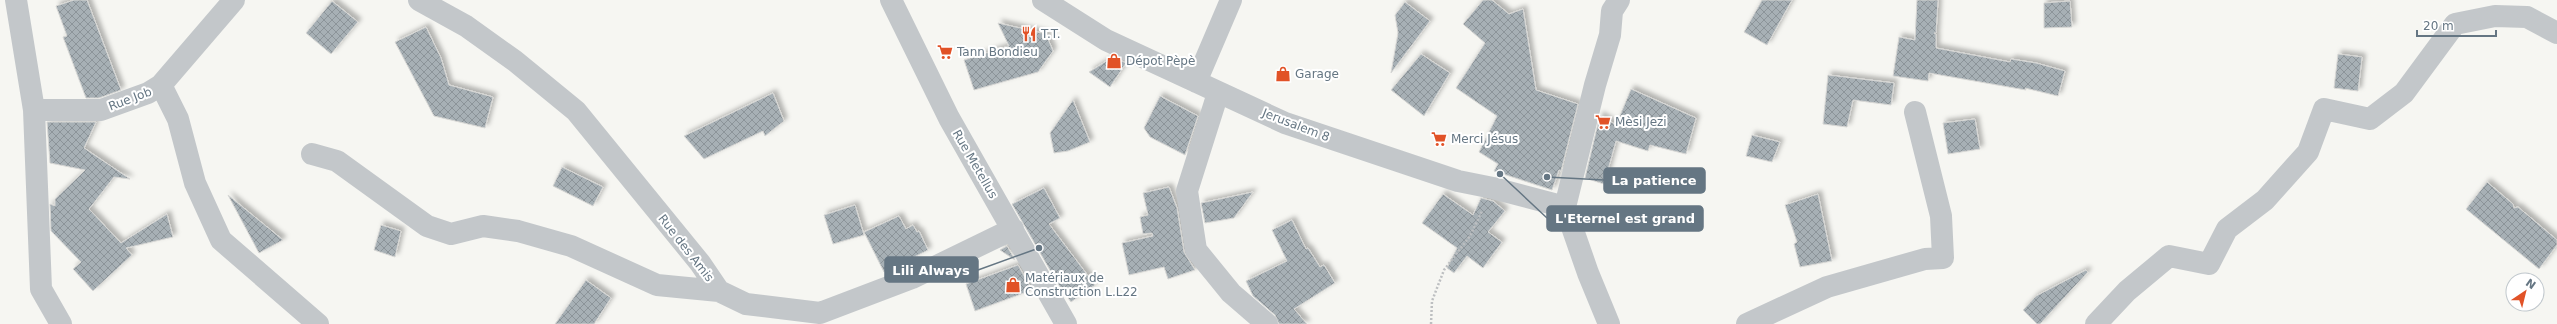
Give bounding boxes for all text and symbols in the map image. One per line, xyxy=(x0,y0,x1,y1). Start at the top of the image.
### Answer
scale bar xyxy=(2417,12,2496,38)
text: 20 m xyxy=(2423,19,2454,33)
restaurant icon: T.T. xyxy=(1020,25,1038,43)
place label: T.T. xyxy=(1040,27,1060,41)
supermarket icon: Tann Bondieu xyxy=(936,43,954,61)
place label: Tann Bondieu xyxy=(956,45,1038,59)
shop icon: Dépot Pèpè xyxy=(1105,52,1123,70)
place label: Dépot Pèpè xyxy=(1126,54,1195,68)
shop icon: Garage xyxy=(1274,65,1292,83)
place label: Garage xyxy=(1295,67,1339,81)
street label: Rue Job xyxy=(106,84,154,114)
street label: Jerusalem 8 xyxy=(1259,105,1332,144)
supermarket icon: Mèsi Jezi xyxy=(1594,113,1612,131)
place label: Mèsi Jezi xyxy=(1615,115,1667,129)
street label: Rue Metellus xyxy=(950,127,1000,201)
supermarket icon: Merci Jésus xyxy=(1430,130,1448,148)
place label: Merci Jésus xyxy=(1451,132,1518,146)
callout: La patience xyxy=(1604,168,1705,193)
text: La patience xyxy=(1612,173,1697,188)
callout: L'Eternel est grand xyxy=(1547,206,1703,231)
text: L'Eternel est grand xyxy=(1555,211,1695,226)
street label: Rue des Amis xyxy=(656,212,716,284)
callout: Lili Always xyxy=(885,257,978,282)
text: Lili Always xyxy=(892,263,970,278)
place label: Matériaux de Construction L.L22 xyxy=(1025,271,1138,299)
north arrow xyxy=(2505,272,2545,312)
shop icon: Matériaux de Construction L.L22 xyxy=(1004,276,1022,294)
text: N xyxy=(2523,276,2538,292)

